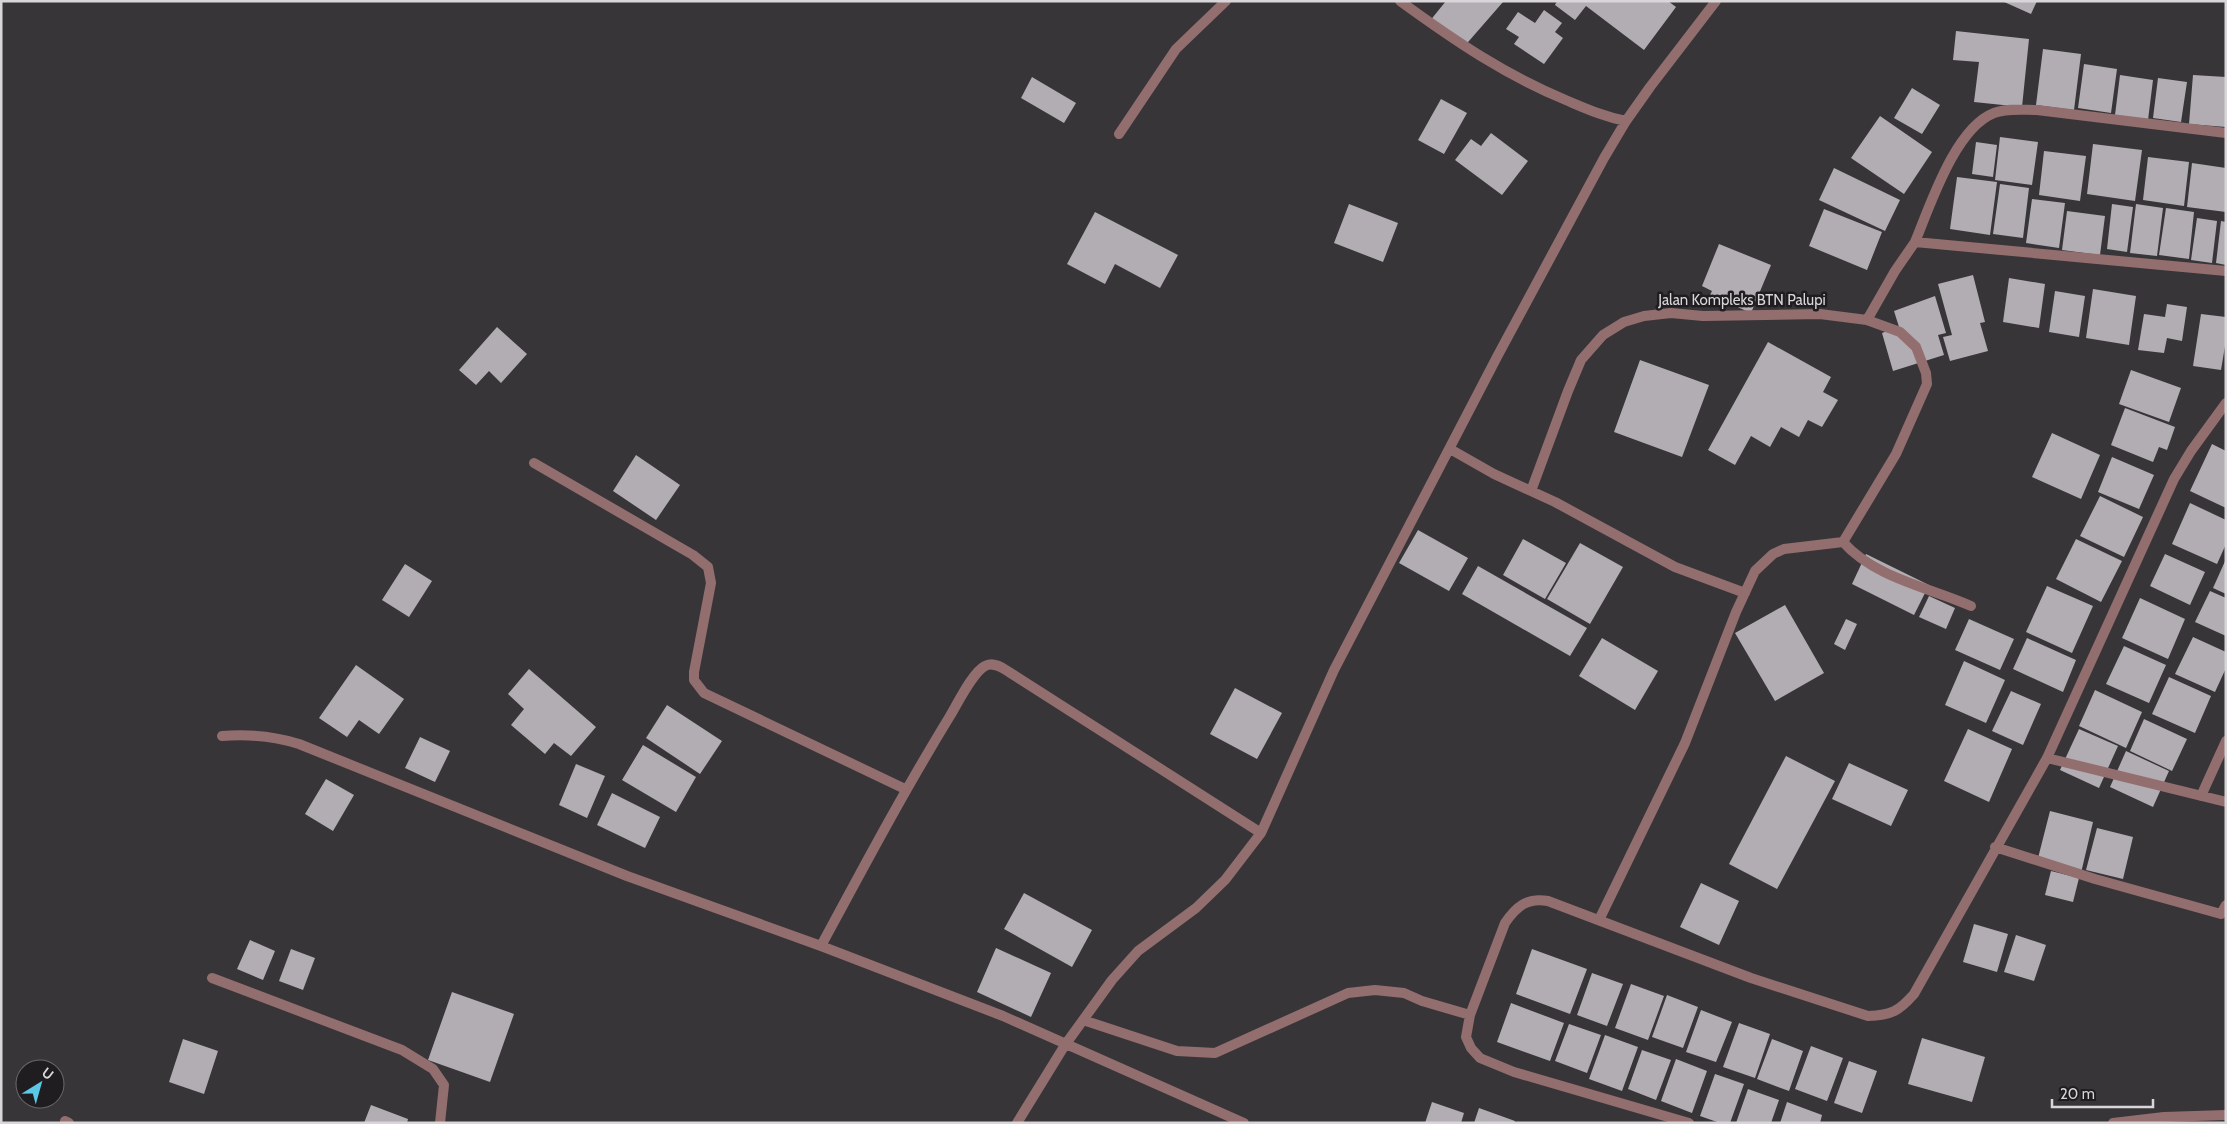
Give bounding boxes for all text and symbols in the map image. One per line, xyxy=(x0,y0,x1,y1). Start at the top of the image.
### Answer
street label: Jalan Kompleks BTN Palupi xyxy=(1657,291,1826,309)
north arrow xyxy=(15,1059,65,1109)
text: U xyxy=(38,1063,57,1084)
scale bar xyxy=(2052,1076,2153,1108)
text: 20 m xyxy=(2060,1085,2095,1103)

